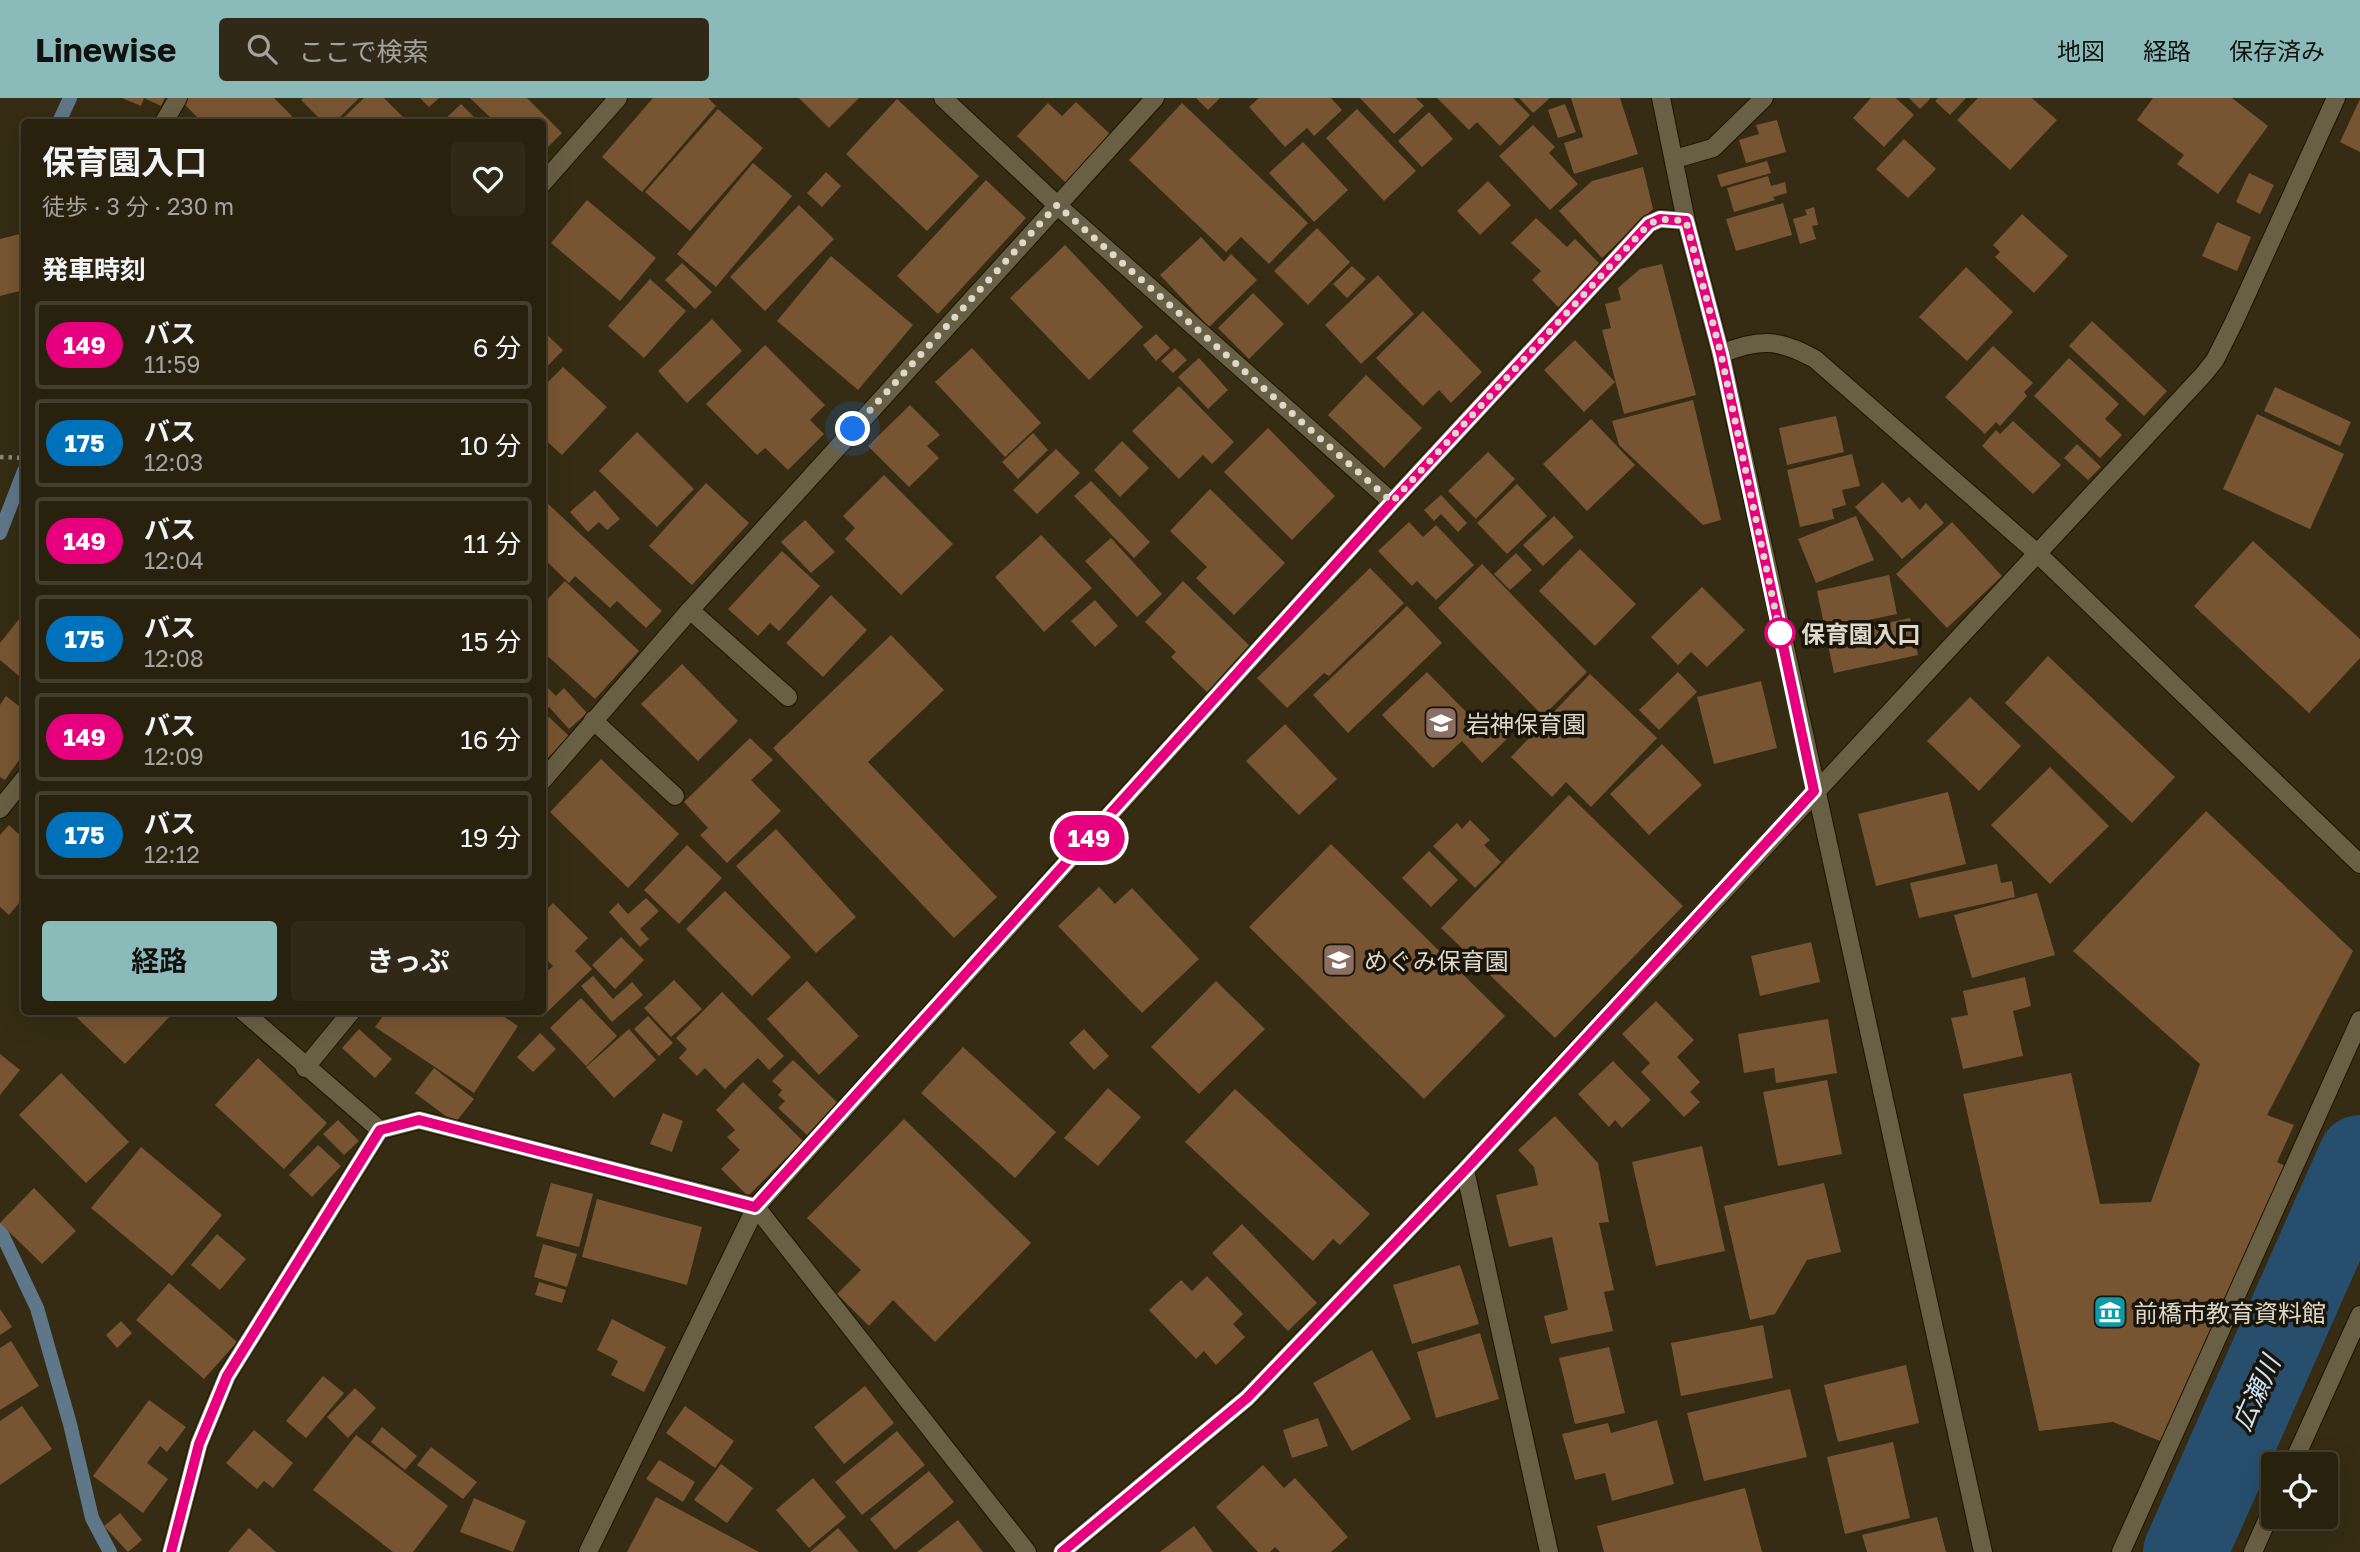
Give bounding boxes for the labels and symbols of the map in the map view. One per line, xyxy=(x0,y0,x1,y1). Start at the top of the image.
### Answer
your location xyxy=(835,411,870,446)
marker: 保育園入口 xyxy=(1765,618,1795,648)
place label: 保育園入口 xyxy=(1801,619,1921,648)
school or university icon: 岩神保育園 xyxy=(1422,704,1460,742)
place label: 岩神保育園 xyxy=(1466,709,1586,738)
line badge: 149 xyxy=(1049,815,1129,861)
school or university icon: めぐみ保育園 xyxy=(1320,941,1358,979)
place label: めぐみ保育園 xyxy=(1364,946,1509,975)
museum icon: 前橋市教育資料館 xyxy=(2091,1293,2129,1331)
place label: 前橋市教育資料館 xyxy=(2134,1298,2326,1327)
water label: 広瀬川 xyxy=(2226,1348,2287,1435)

